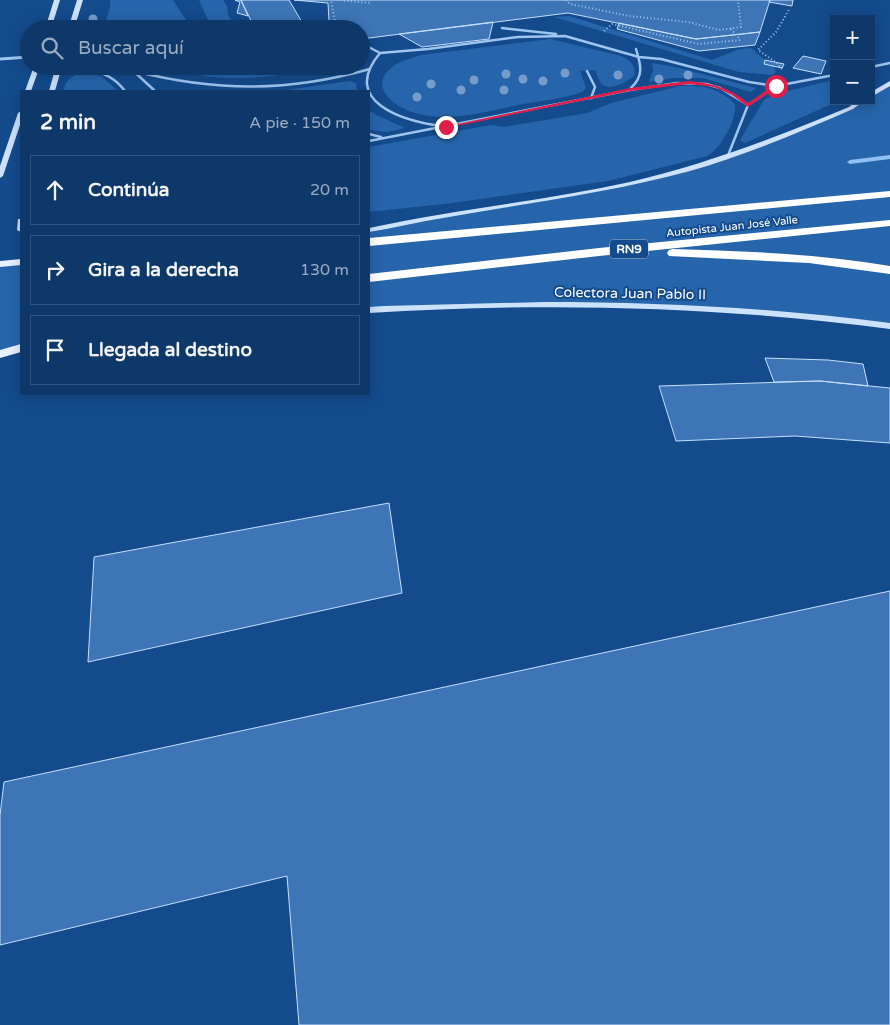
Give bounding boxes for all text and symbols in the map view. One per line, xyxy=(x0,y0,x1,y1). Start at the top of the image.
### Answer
map controls xyxy=(830,15,875,105)
button: + xyxy=(830,15,875,60)
search box xyxy=(20,20,370,75)
icon: search xyxy=(38,34,66,62)
text: Buscar aquí xyxy=(78,37,184,59)
button: − xyxy=(830,60,875,105)
route start xyxy=(765,75,788,98)
text: 2 min xyxy=(40,110,96,135)
text: A pie · 150 m xyxy=(249,113,350,133)
route end xyxy=(435,116,458,139)
icon: ahead xyxy=(41,176,69,204)
text: Continúa xyxy=(88,179,170,201)
text: 20 m xyxy=(310,180,349,200)
street label: Autopista Juan José Valle xyxy=(666,213,799,240)
road number: RN9 xyxy=(610,240,648,258)
icon: right xyxy=(41,256,69,284)
text: Gira a la derecha xyxy=(88,259,239,281)
text: 130 m xyxy=(300,260,349,280)
street label: Colectora Juan Pablo II xyxy=(554,284,706,303)
icon: arrive xyxy=(41,336,69,364)
text: Llegada al destino xyxy=(88,339,252,361)

